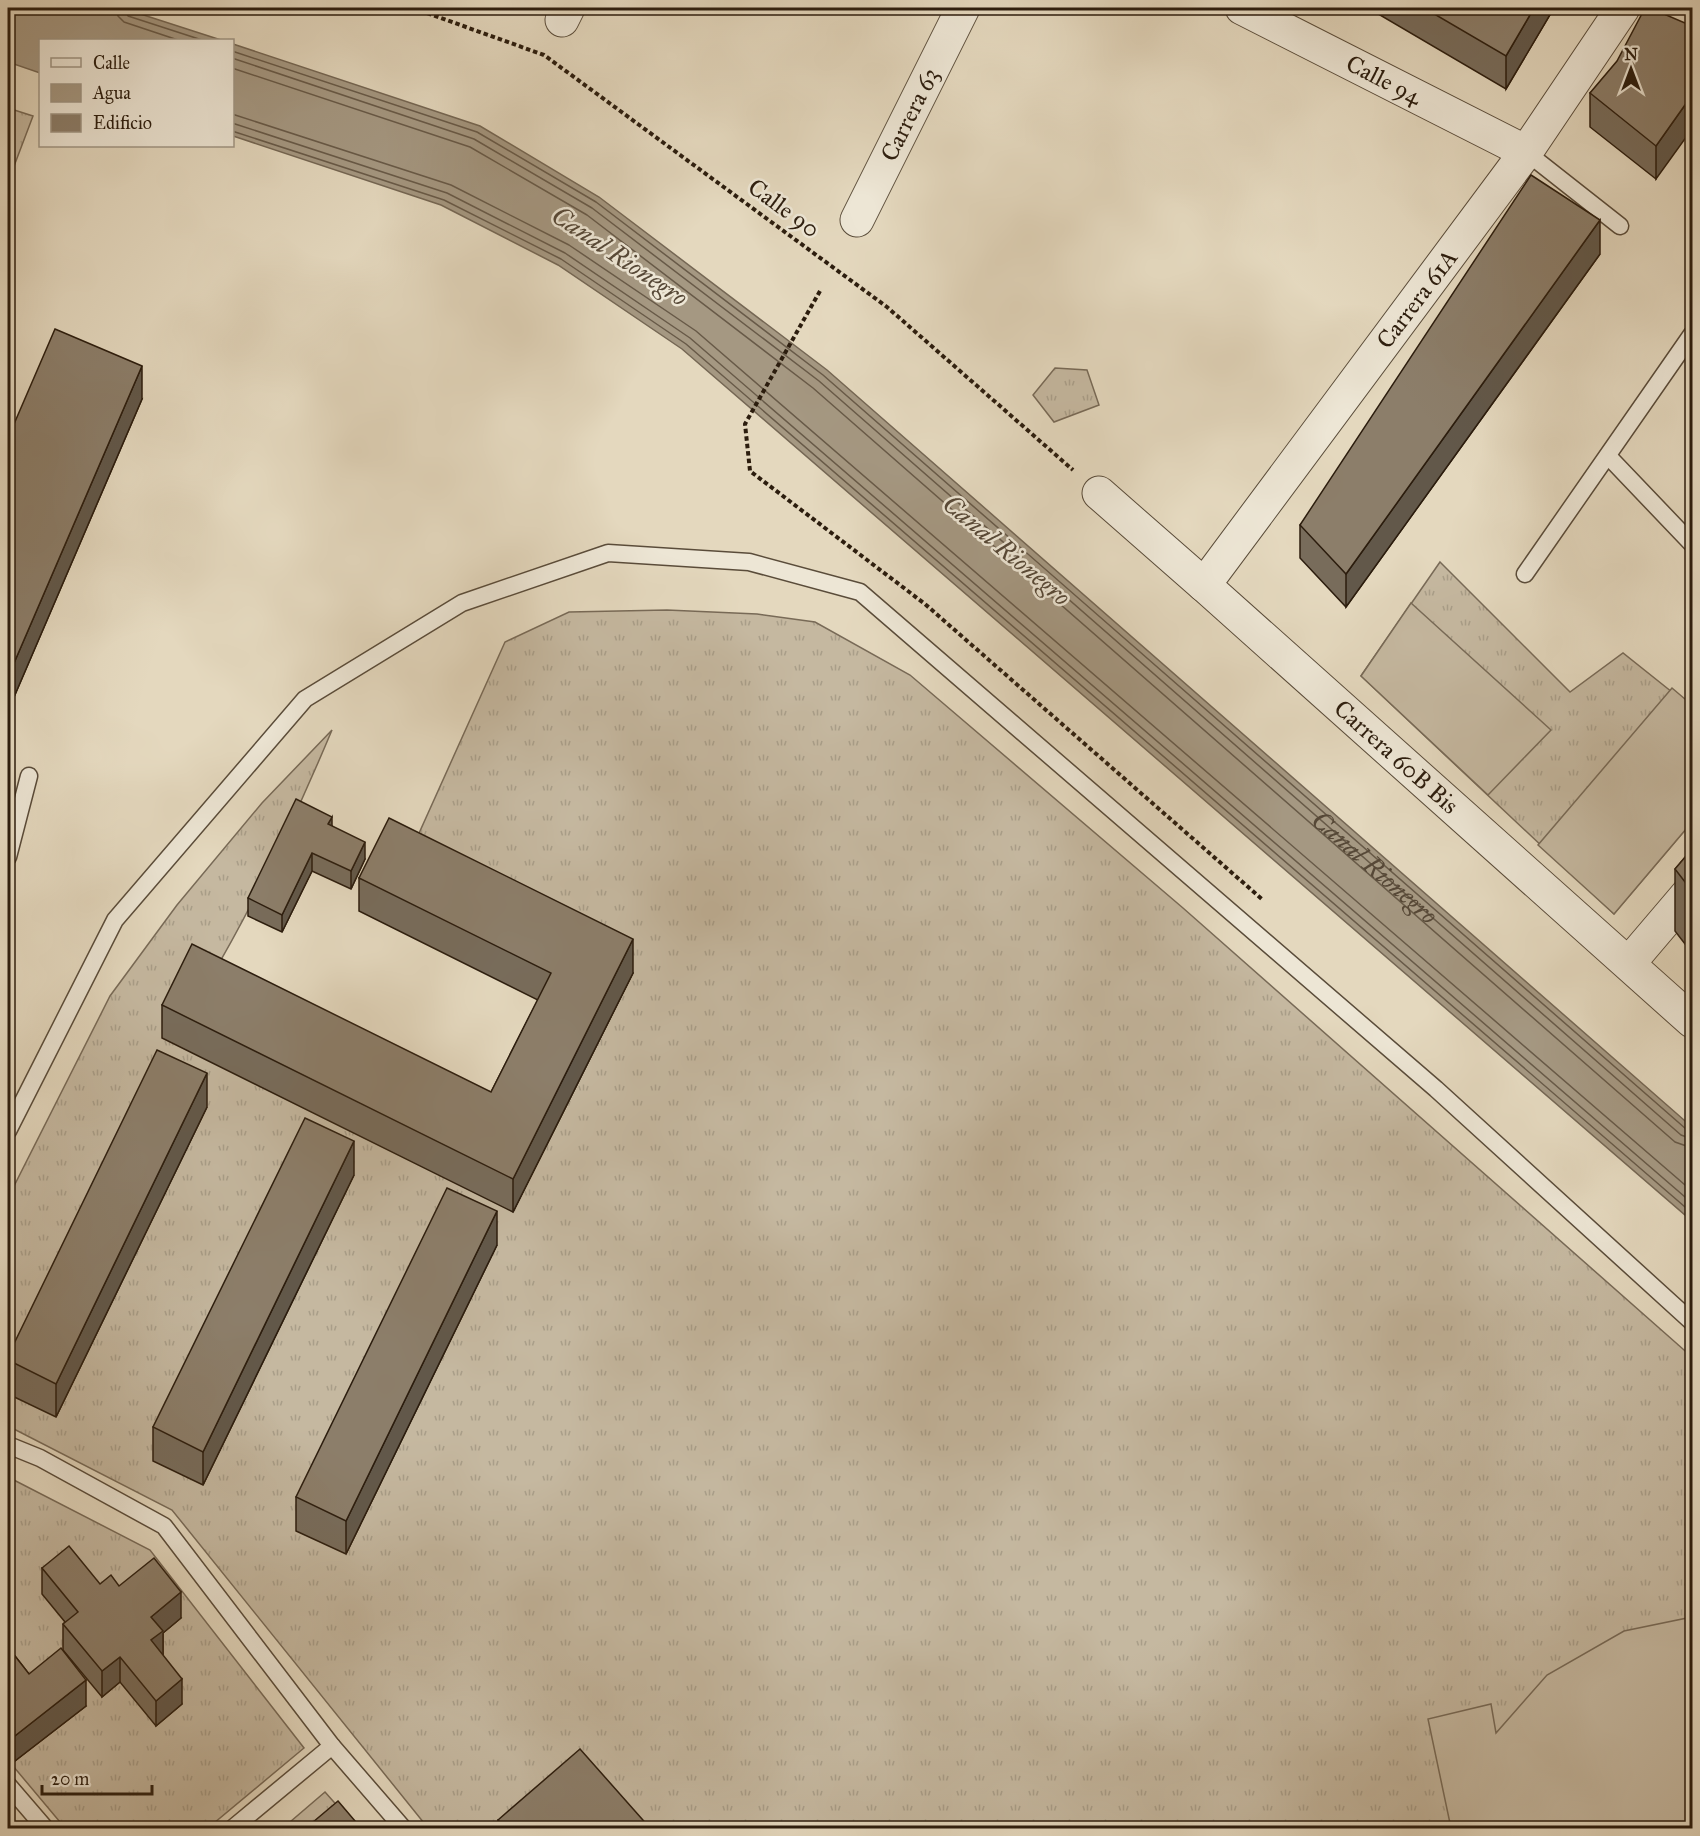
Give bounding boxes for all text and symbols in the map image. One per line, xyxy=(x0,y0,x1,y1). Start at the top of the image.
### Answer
legend xyxy=(39,39,234,147)
north arrow xyxy=(1601,39,1661,99)
text: N xyxy=(1624,45,1638,64)
street label: Calle 94 xyxy=(1341,48,1427,112)
text: Calle xyxy=(93,52,130,74)
street label: Carrera 63 xyxy=(874,63,946,166)
text: Agua xyxy=(92,82,131,105)
text: Edificio xyxy=(93,112,152,134)
street label: Calle 90 xyxy=(742,172,826,244)
water label: Canal Rionegro xyxy=(546,199,694,313)
street label: Carrera 61A xyxy=(1370,243,1464,355)
water label: Canal Rionegro xyxy=(937,487,1078,613)
street label: Carrera 60B Bis xyxy=(1328,693,1465,820)
water label: Canal Rionegro xyxy=(1305,804,1445,931)
scale bar xyxy=(42,1758,152,1796)
text: 20 m xyxy=(51,1768,89,1790)

